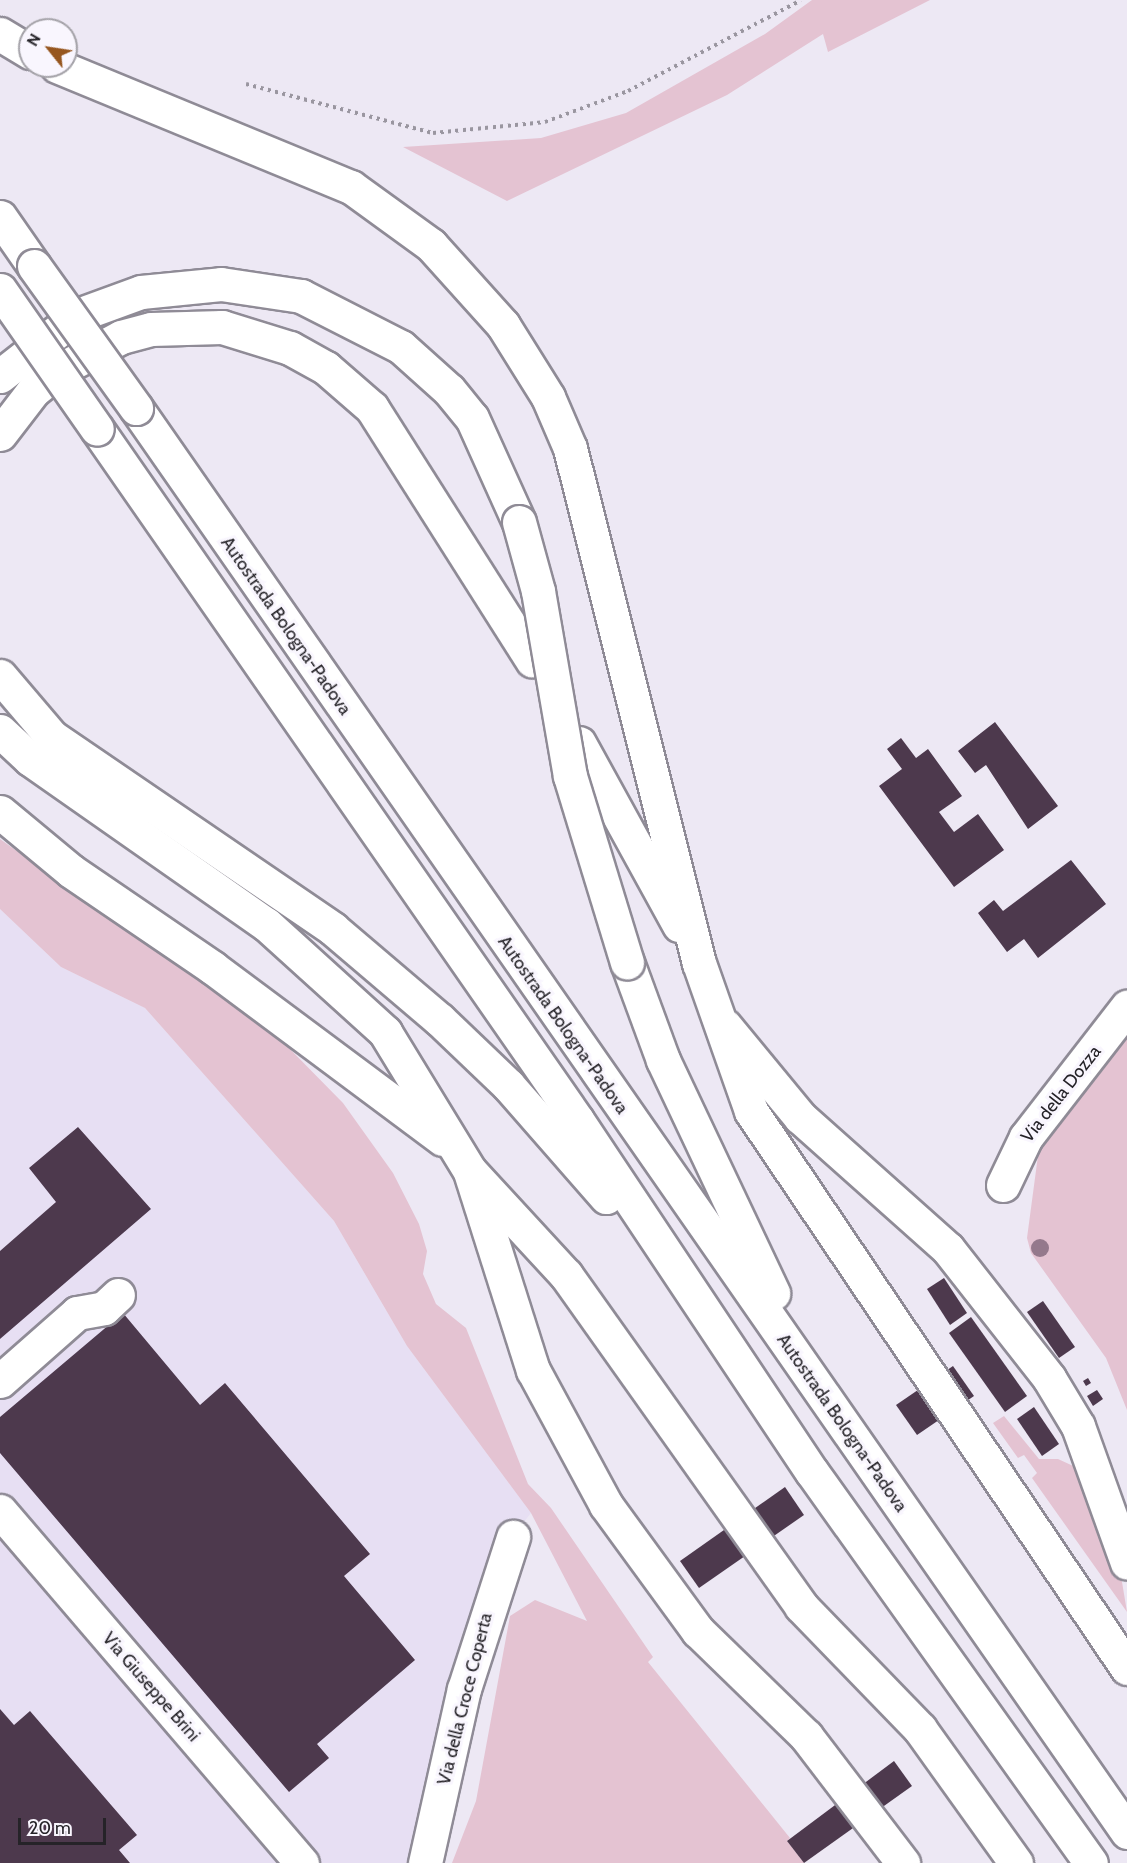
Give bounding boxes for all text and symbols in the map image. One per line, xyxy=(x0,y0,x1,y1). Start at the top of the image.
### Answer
north arrow xyxy=(18,18,78,78)
text: N xyxy=(23,30,45,49)
street label: Autostrada Bologna-Padova xyxy=(216,533,356,719)
street label: Autostrada Bologna-Padova xyxy=(493,932,633,1118)
street label: Via della Dozza xyxy=(1016,1041,1106,1147)
street label: Autostrada Bologna-Padova xyxy=(772,1330,912,1516)
street label: Via della Croce Coperta xyxy=(433,1611,497,1787)
street label: Via Giuseppe Brini xyxy=(98,1628,204,1746)
scale bar xyxy=(21,1806,110,1844)
text: 20 m xyxy=(29,1817,71,1839)

